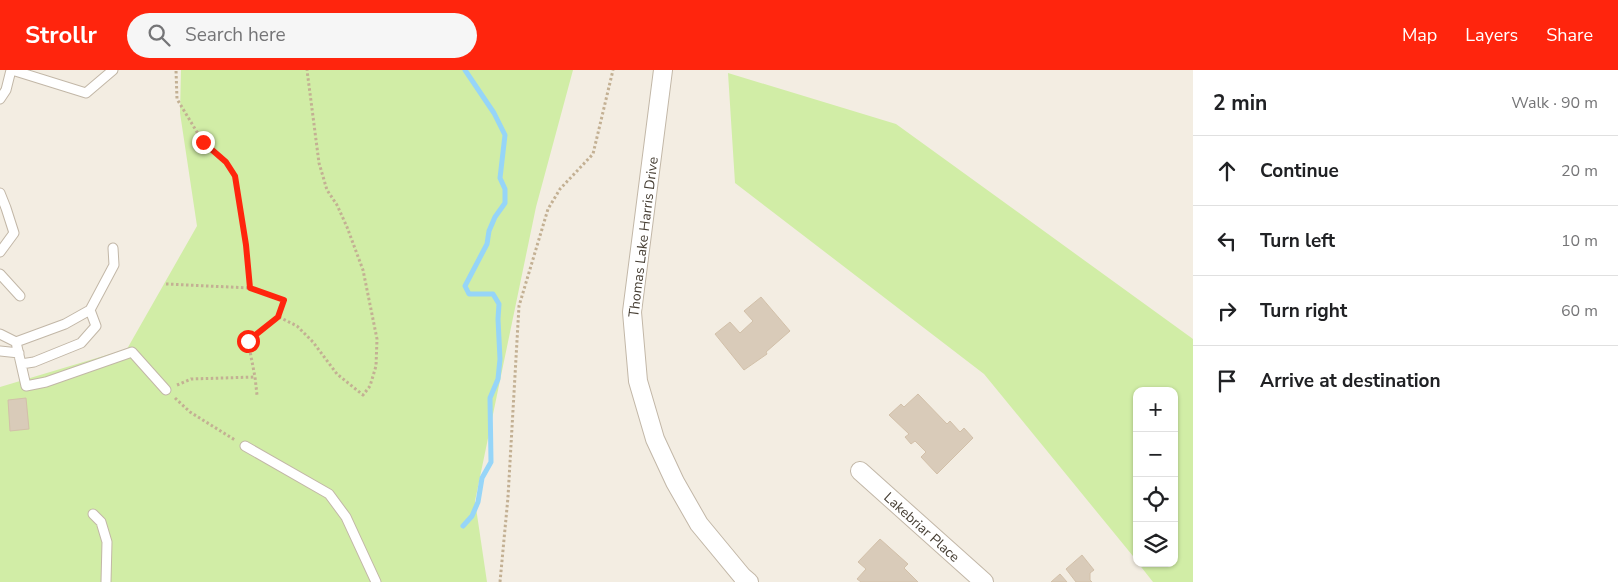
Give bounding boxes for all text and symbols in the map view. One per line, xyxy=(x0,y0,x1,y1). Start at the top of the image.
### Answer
search box xyxy=(127,13,477,58)
text: Strollr xyxy=(25,19,97,51)
icon: search xyxy=(145,21,173,49)
text: Search here xyxy=(185,22,286,48)
text: Map xyxy=(1402,23,1437,47)
text: Layers xyxy=(1465,23,1518,47)
text: Share xyxy=(1546,23,1593,47)
text: 2 min xyxy=(1213,89,1267,117)
text: Walk · 90 m xyxy=(1511,92,1598,114)
route end xyxy=(192,131,215,154)
street label: Thomas Lake Harris Drive xyxy=(624,156,663,318)
icon: ahead xyxy=(1213,157,1241,185)
text: Continue xyxy=(1260,158,1339,184)
text: 20 m xyxy=(1561,160,1598,182)
icon: left xyxy=(1213,227,1241,255)
text: Turn left xyxy=(1260,228,1335,254)
text: 10 m xyxy=(1561,230,1598,252)
icon: right xyxy=(1213,297,1241,325)
text: Turn right xyxy=(1260,298,1347,324)
text: 60 m xyxy=(1561,300,1598,322)
route start xyxy=(237,330,260,353)
icon: arrive xyxy=(1213,367,1241,395)
text: Arrive at destination xyxy=(1260,368,1441,394)
map controls xyxy=(1133,387,1178,567)
button: + xyxy=(1133,387,1178,432)
button: − xyxy=(1133,432,1178,477)
button: locate xyxy=(1133,477,1178,522)
street label: Lakebriar Place xyxy=(880,488,964,567)
button: layers xyxy=(1133,522,1178,567)

